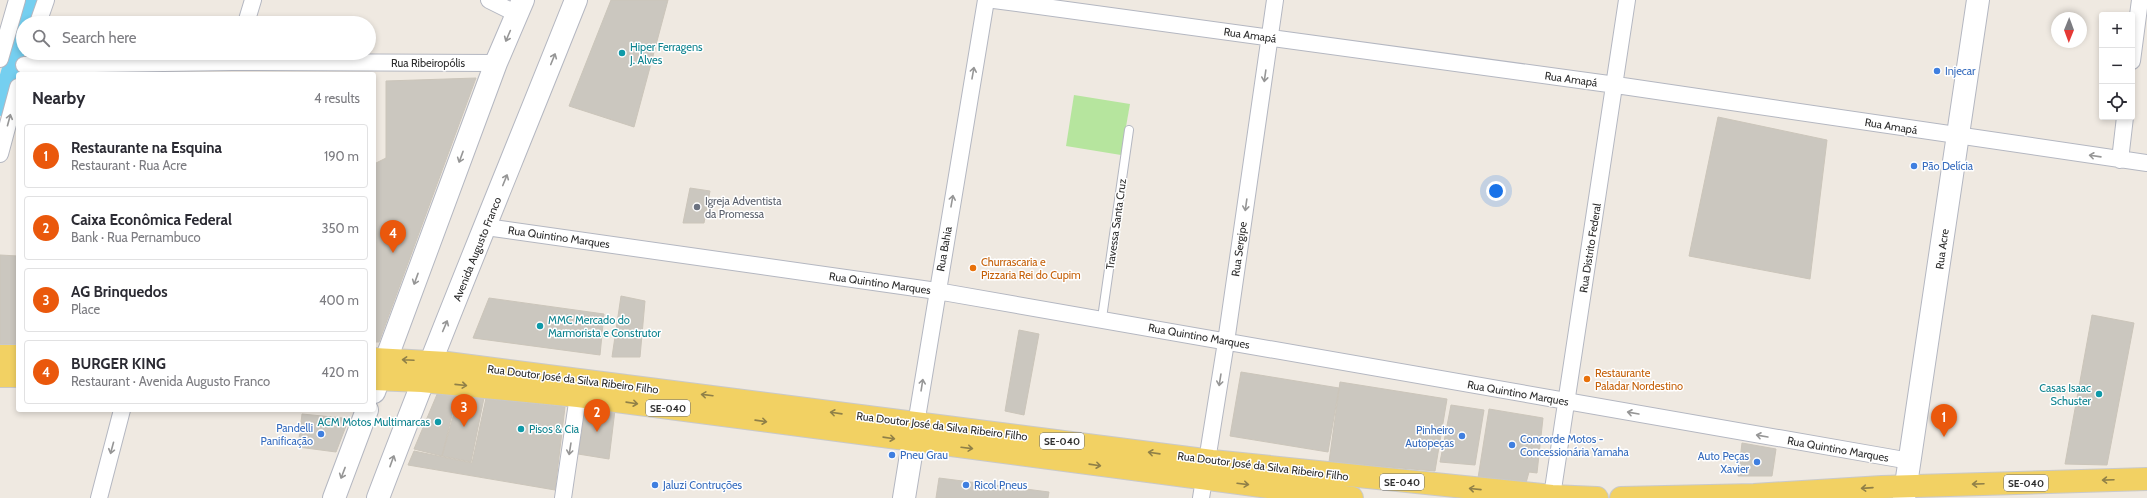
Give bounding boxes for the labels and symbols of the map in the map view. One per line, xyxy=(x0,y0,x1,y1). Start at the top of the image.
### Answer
north arrow xyxy=(2051,12,2087,48)
street label: Rua Amapá xyxy=(1223,24,1278,46)
one-way arrow xyxy=(504,30,511,42)
place label: Hiper Ferragens J. Alves xyxy=(629,40,703,67)
marker: Hiper Ferragens J. Alves xyxy=(617,48,627,58)
one-way arrow xyxy=(549,53,557,65)
street label: Rua Ribeiropólis xyxy=(391,56,465,70)
place label: Injecar xyxy=(1945,64,1976,78)
marker: Injecar xyxy=(1932,66,1942,76)
one-way arrow xyxy=(970,67,978,80)
street label: Rua Amapá xyxy=(1544,68,1599,90)
one-way arrow xyxy=(1261,69,1269,82)
one-way arrow xyxy=(6,114,13,127)
street label: Rua Amapá xyxy=(1864,115,1919,137)
one-way arrow xyxy=(457,151,465,163)
one-way arrow xyxy=(2088,152,2101,160)
place label: Pão Delícia xyxy=(1922,159,1974,173)
marker: Pão Delícia xyxy=(1909,161,1919,171)
one-way arrow xyxy=(501,174,509,186)
street label: Travessa Santa Cruz xyxy=(1103,178,1129,270)
your location xyxy=(1486,181,1506,201)
place label: Igreja Adventista da Promessa xyxy=(705,194,782,221)
street label: Avenida Augusto Franco xyxy=(450,195,504,303)
one-way arrow xyxy=(948,195,956,208)
one-way arrow xyxy=(1242,198,1250,211)
marker: Igreja Adventista da Promessa xyxy=(692,202,702,212)
street label: Rua Distrito Federal xyxy=(1576,202,1604,294)
pin: 4 xyxy=(380,220,406,253)
street label: Rua Sergipe xyxy=(1228,220,1250,277)
street label: Rua Quintino Marques xyxy=(507,223,611,251)
street label: Rua Bahia xyxy=(933,225,955,273)
street label: Rua Acre xyxy=(1932,228,1952,270)
place label: Churrascaria e Pizzaria Rei do Cupim xyxy=(981,255,1081,282)
marker: Churrascaria e Pizzaria Rei do Cupim xyxy=(968,263,978,273)
street label: Rua Quintino Marques xyxy=(828,269,932,297)
one-way arrow xyxy=(412,273,420,285)
place label: MMC Mercado do Marmorista e Construtor xyxy=(548,313,661,340)
one-way arrow xyxy=(442,320,449,332)
street label: Rua Quintino Marques xyxy=(1147,320,1251,352)
marker: MMC Mercado do Marmorista e Construtor xyxy=(535,321,545,331)
one-way arrow xyxy=(402,357,415,364)
street label: Rua Doutor José da Silva Ribeiro Filho xyxy=(487,362,659,396)
place label: Restaurante Paladar Nordestino xyxy=(1595,366,1683,393)
one-way arrow xyxy=(1216,373,1224,386)
marker: Restaurante Paladar Nordestino xyxy=(1582,374,1592,384)
street label: Rua Quintino Marques xyxy=(1466,377,1570,409)
one-way arrow xyxy=(918,379,926,392)
one-way arrow xyxy=(454,381,467,388)
place label: Casas Isaac Schuster xyxy=(2039,381,2092,408)
marker: Casas Isaac Schuster xyxy=(2094,389,2104,399)
one-way arrow xyxy=(701,392,714,399)
pin: 3 xyxy=(451,394,477,427)
pin: 2 xyxy=(584,399,610,432)
one-way arrow xyxy=(625,400,638,407)
road number: SE-040 xyxy=(646,400,690,416)
pin: 1 xyxy=(1931,404,1957,437)
one-way arrow xyxy=(830,409,843,417)
street label: Rua Doutor José da Silva Ribeiro Filho xyxy=(856,409,1028,443)
one-way arrow xyxy=(1627,409,1640,417)
place label: ACM Motos Multimarcas xyxy=(317,415,430,429)
marker: ACM Motos Multimarcas xyxy=(433,417,443,427)
one-way arrow xyxy=(754,417,767,424)
place label: Pandelli Panificação xyxy=(261,421,313,448)
place label: Pisos & Cia xyxy=(529,422,580,436)
place label: Pinheiro Autopeças xyxy=(1405,423,1454,450)
marker: Pisos & Cia xyxy=(516,424,526,434)
marker: Pandelli Panificação xyxy=(316,429,326,439)
marker: Pinheiro Autopeças xyxy=(1457,431,1467,441)
one-way arrow xyxy=(1755,431,1768,439)
place label: Concorde Motos - Concessionária Yamaha xyxy=(1520,432,1630,459)
road number: SE-040 xyxy=(1040,433,1084,449)
street label: Rua Quintino Marques xyxy=(1786,433,1890,465)
one-way arrow xyxy=(882,434,895,442)
marker: Concorde Motos - Concessionária Yamaha xyxy=(1507,440,1517,450)
one-way arrow xyxy=(108,441,115,454)
one-way arrow xyxy=(566,442,574,455)
one-way arrow xyxy=(960,444,973,452)
place label: Pneu Grau xyxy=(900,448,948,462)
one-way arrow xyxy=(1148,449,1161,457)
street label: Rua Doutor José da Silva Ribeiro Filho xyxy=(1177,449,1349,483)
place label: Auto Peças Xavier xyxy=(1698,449,1750,476)
marker: Pneu Grau xyxy=(887,450,897,460)
one-way arrow xyxy=(388,456,396,468)
marker: Auto Peças Xavier xyxy=(1752,457,1762,467)
one-way arrow xyxy=(1088,461,1101,469)
one-way arrow xyxy=(339,466,347,478)
road number: SE-040 xyxy=(1380,474,1424,490)
road number: SE-040 xyxy=(2004,475,2048,491)
one-way arrow xyxy=(2102,476,2115,484)
place label: Jaluzi Contruções xyxy=(662,478,743,492)
place label: Ricol Pneus xyxy=(974,478,1028,492)
marker: Jaluzi Contruções xyxy=(650,480,660,490)
marker: Ricol Pneus xyxy=(961,480,971,490)
one-way arrow xyxy=(1236,480,1249,488)
one-way arrow xyxy=(1972,480,1985,488)
one-way arrow xyxy=(1861,484,1874,491)
one-way arrow xyxy=(1469,485,1482,493)

